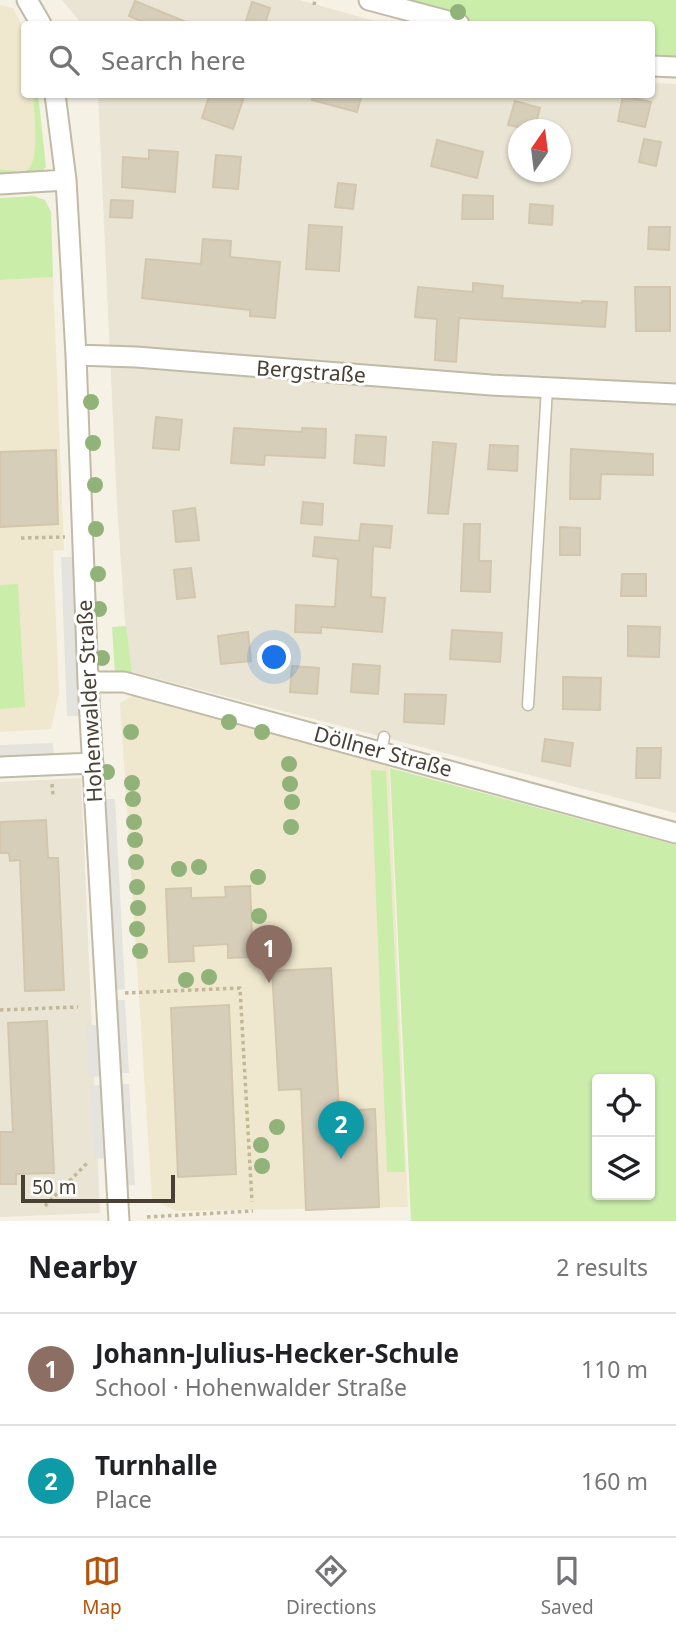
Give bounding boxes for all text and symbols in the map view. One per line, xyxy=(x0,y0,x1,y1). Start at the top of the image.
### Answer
search box xyxy=(21,21,655,98)
icon: search xyxy=(45,41,83,79)
text: Search here xyxy=(101,42,246,78)
north arrow xyxy=(508,119,571,182)
street label: Bergstraße xyxy=(255,353,367,389)
street label: Hohenwalder Straße xyxy=(70,599,108,803)
your location xyxy=(257,640,291,674)
street label: Döllner Straße xyxy=(311,719,456,783)
pin: 1 xyxy=(246,925,292,983)
map controls xyxy=(592,1074,655,1200)
button: locate xyxy=(592,1074,655,1137)
pin: 2 xyxy=(318,1101,364,1159)
button: layers xyxy=(592,1137,655,1200)
scale bar xyxy=(21,1172,175,1204)
text: 50 m xyxy=(32,1174,76,1200)
text: Nearby xyxy=(28,1246,137,1287)
text: 2 results xyxy=(556,1251,648,1283)
text: Johann-Julius-Hecker-Schule xyxy=(95,1335,459,1371)
text: 1 xyxy=(44,1353,58,1385)
text: 110 m xyxy=(581,1353,648,1385)
text: School · Hohenwalder Straße xyxy=(95,1371,407,1403)
text: Turnhalle xyxy=(95,1447,218,1483)
text: 2 xyxy=(44,1465,58,1497)
text: 160 m xyxy=(581,1465,648,1497)
text: Place xyxy=(95,1483,152,1515)
tab: Map xyxy=(82,1552,122,1620)
tab: Directions xyxy=(286,1552,376,1620)
tab: Saved xyxy=(541,1552,594,1620)

